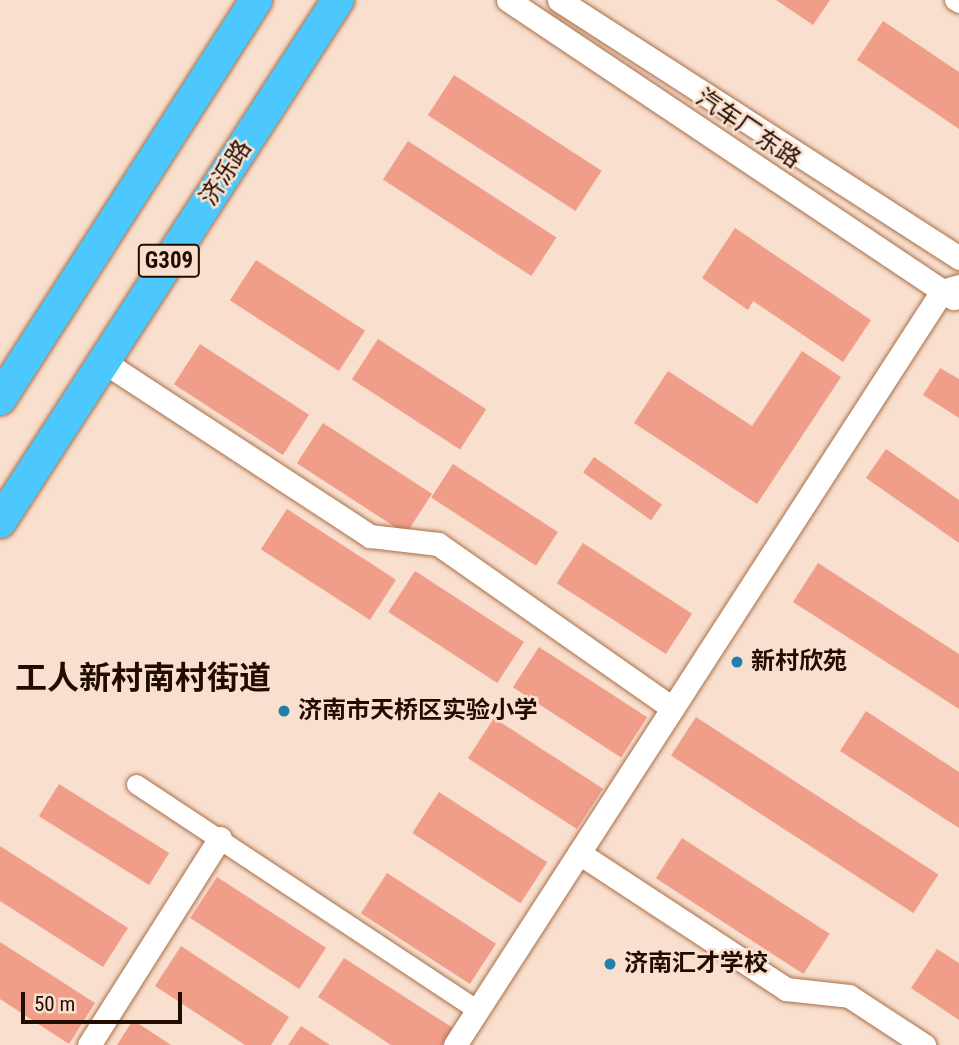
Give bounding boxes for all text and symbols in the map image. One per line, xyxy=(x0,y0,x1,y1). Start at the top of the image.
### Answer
street label: 汽车厂东路 xyxy=(690,84,806,174)
street label: 济泺路 xyxy=(194,135,258,211)
road number: G309 xyxy=(138,242,200,280)
place label: 新村欣苑 xyxy=(751,648,847,676)
marker: 新村欣苑 xyxy=(729,654,745,670)
district label: 工人新村南村街道 xyxy=(15,659,271,697)
place label: 济南市天桥区实验小学 xyxy=(298,697,538,725)
marker: 济南市天桥区实验小学 xyxy=(276,703,292,719)
place label: 济南汇才学校 xyxy=(624,950,768,978)
marker: 济南汇才学校 xyxy=(602,956,618,972)
scale bar xyxy=(24,978,186,1022)
text: 50 m xyxy=(34,992,75,1016)

